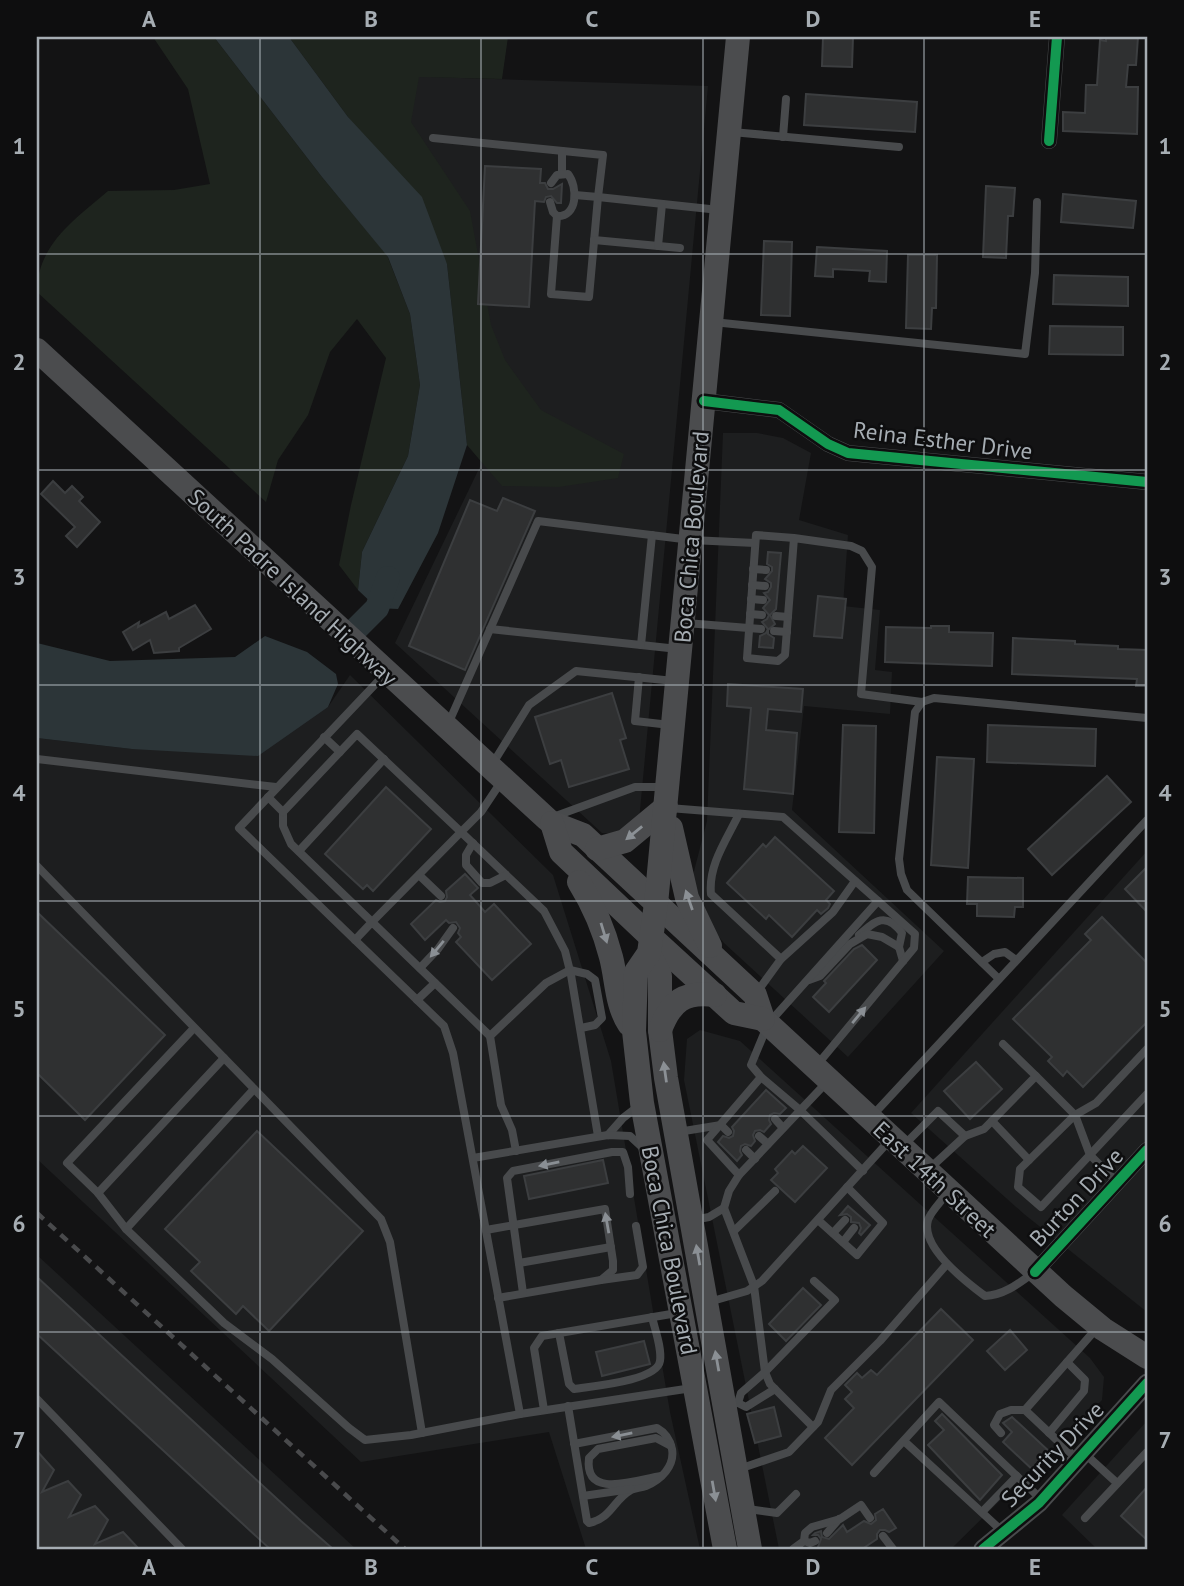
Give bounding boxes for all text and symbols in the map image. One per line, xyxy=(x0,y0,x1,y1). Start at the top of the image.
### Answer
text: A xyxy=(142,4,156,33)
text: B xyxy=(364,4,378,33)
text: C xyxy=(586,4,599,33)
text: D xyxy=(806,4,820,33)
text: E xyxy=(1029,4,1041,33)
text: 1 xyxy=(12,131,26,160)
text: 1 xyxy=(1158,131,1172,160)
text: 2 xyxy=(12,347,26,376)
text: 2 xyxy=(1158,347,1172,376)
street label: Reina Esther Drive xyxy=(852,415,1034,465)
street label: Boca Chica Boulevard xyxy=(667,430,715,644)
street label: South Padre Island Highway xyxy=(182,482,404,692)
text: 3 xyxy=(12,562,26,591)
text: 3 xyxy=(1158,562,1172,591)
text: 4 xyxy=(12,778,26,807)
text: 4 xyxy=(1158,778,1172,807)
one-way arrow xyxy=(626,826,644,841)
one-way arrow xyxy=(683,890,694,911)
one-way arrow xyxy=(599,923,610,944)
one-way arrow xyxy=(430,940,445,958)
text: 5 xyxy=(12,994,26,1023)
text: 5 xyxy=(1158,994,1172,1023)
one-way arrow xyxy=(851,1006,867,1024)
one-way arrow xyxy=(659,1061,670,1083)
street label: East 14th Street xyxy=(867,1115,1003,1244)
street label: Burton Drive xyxy=(1023,1142,1129,1252)
street label: Boca Chica Boulevard xyxy=(636,1143,704,1357)
one-way arrow xyxy=(538,1158,560,1169)
text: 6 xyxy=(12,1209,26,1238)
text: 6 xyxy=(1158,1209,1172,1238)
one-way arrow xyxy=(601,1212,612,1234)
one-way arrow xyxy=(692,1244,703,1266)
one-way arrow xyxy=(711,1350,722,1372)
street label: Security Drive xyxy=(994,1395,1110,1513)
text: 7 xyxy=(12,1425,26,1454)
text: 7 xyxy=(1158,1425,1172,1454)
one-way arrow xyxy=(611,1430,633,1441)
one-way arrow xyxy=(709,1480,720,1502)
text: A xyxy=(142,1552,156,1581)
text: B xyxy=(364,1552,378,1581)
text: C xyxy=(586,1552,599,1581)
text: D xyxy=(806,1552,820,1581)
text: E xyxy=(1029,1552,1041,1581)

